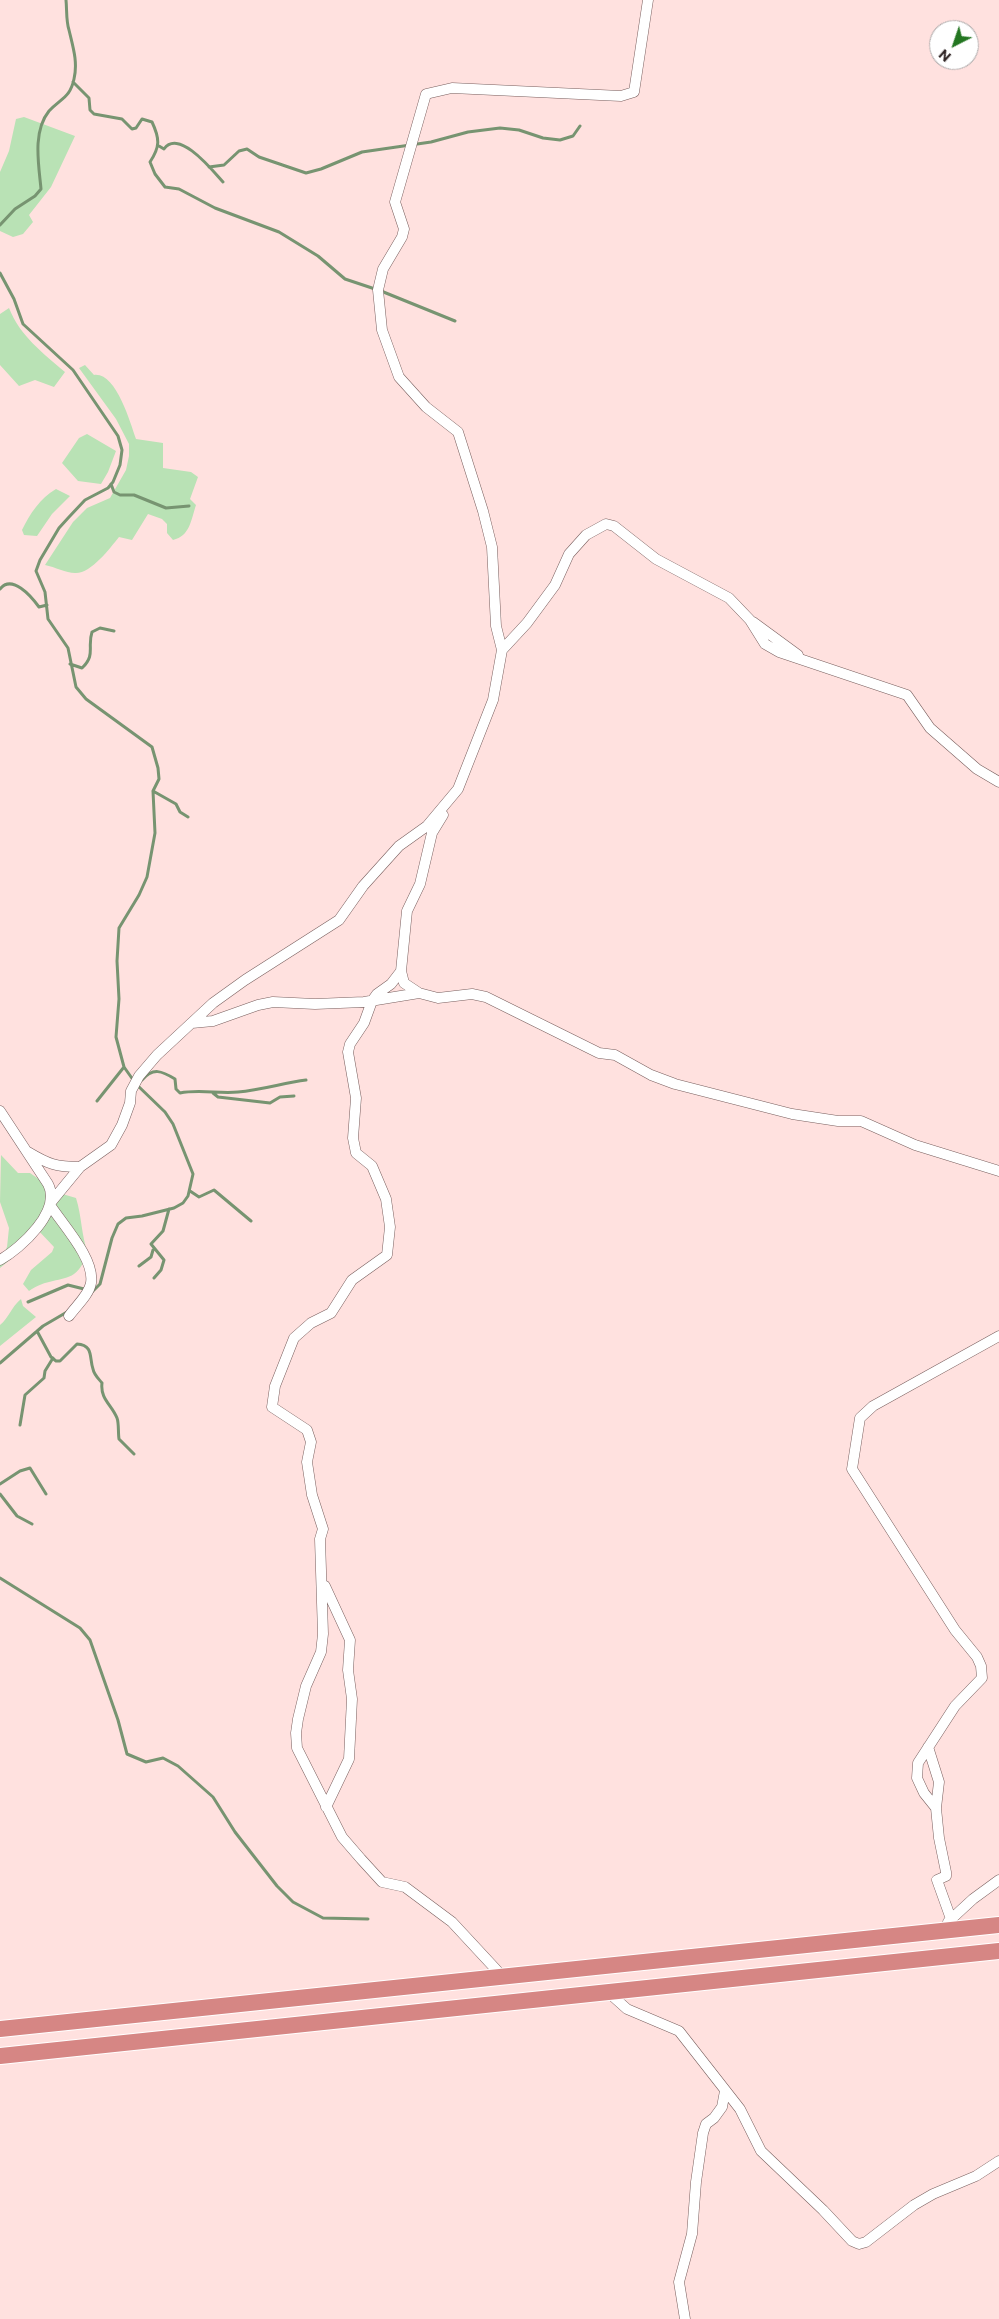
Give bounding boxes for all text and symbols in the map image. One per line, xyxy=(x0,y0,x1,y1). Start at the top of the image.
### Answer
north arrow xyxy=(929,20,979,70)
text: N xyxy=(935,46,954,66)

